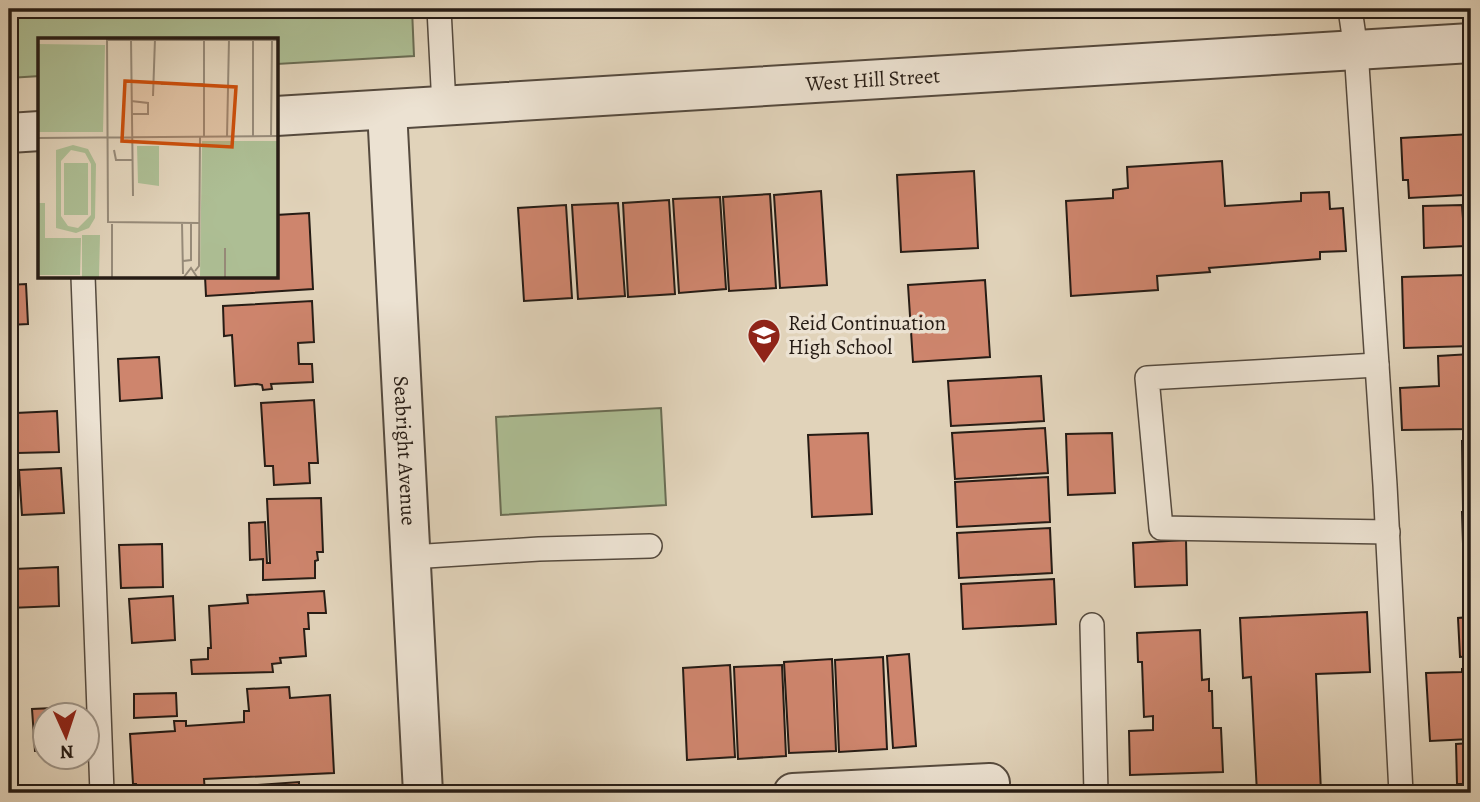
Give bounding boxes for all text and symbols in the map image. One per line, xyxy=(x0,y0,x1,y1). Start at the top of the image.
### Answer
inset map xyxy=(38,38,278,278)
street label: West Hill Street xyxy=(804,61,941,98)
place label: Reid Continuation High School xyxy=(788,309,946,361)
school or university icon: Reid Continuation High School xyxy=(745,316,783,365)
street label: Seabright Avenue xyxy=(387,375,423,526)
north arrow xyxy=(32,700,102,770)
text: N xyxy=(59,739,74,765)

